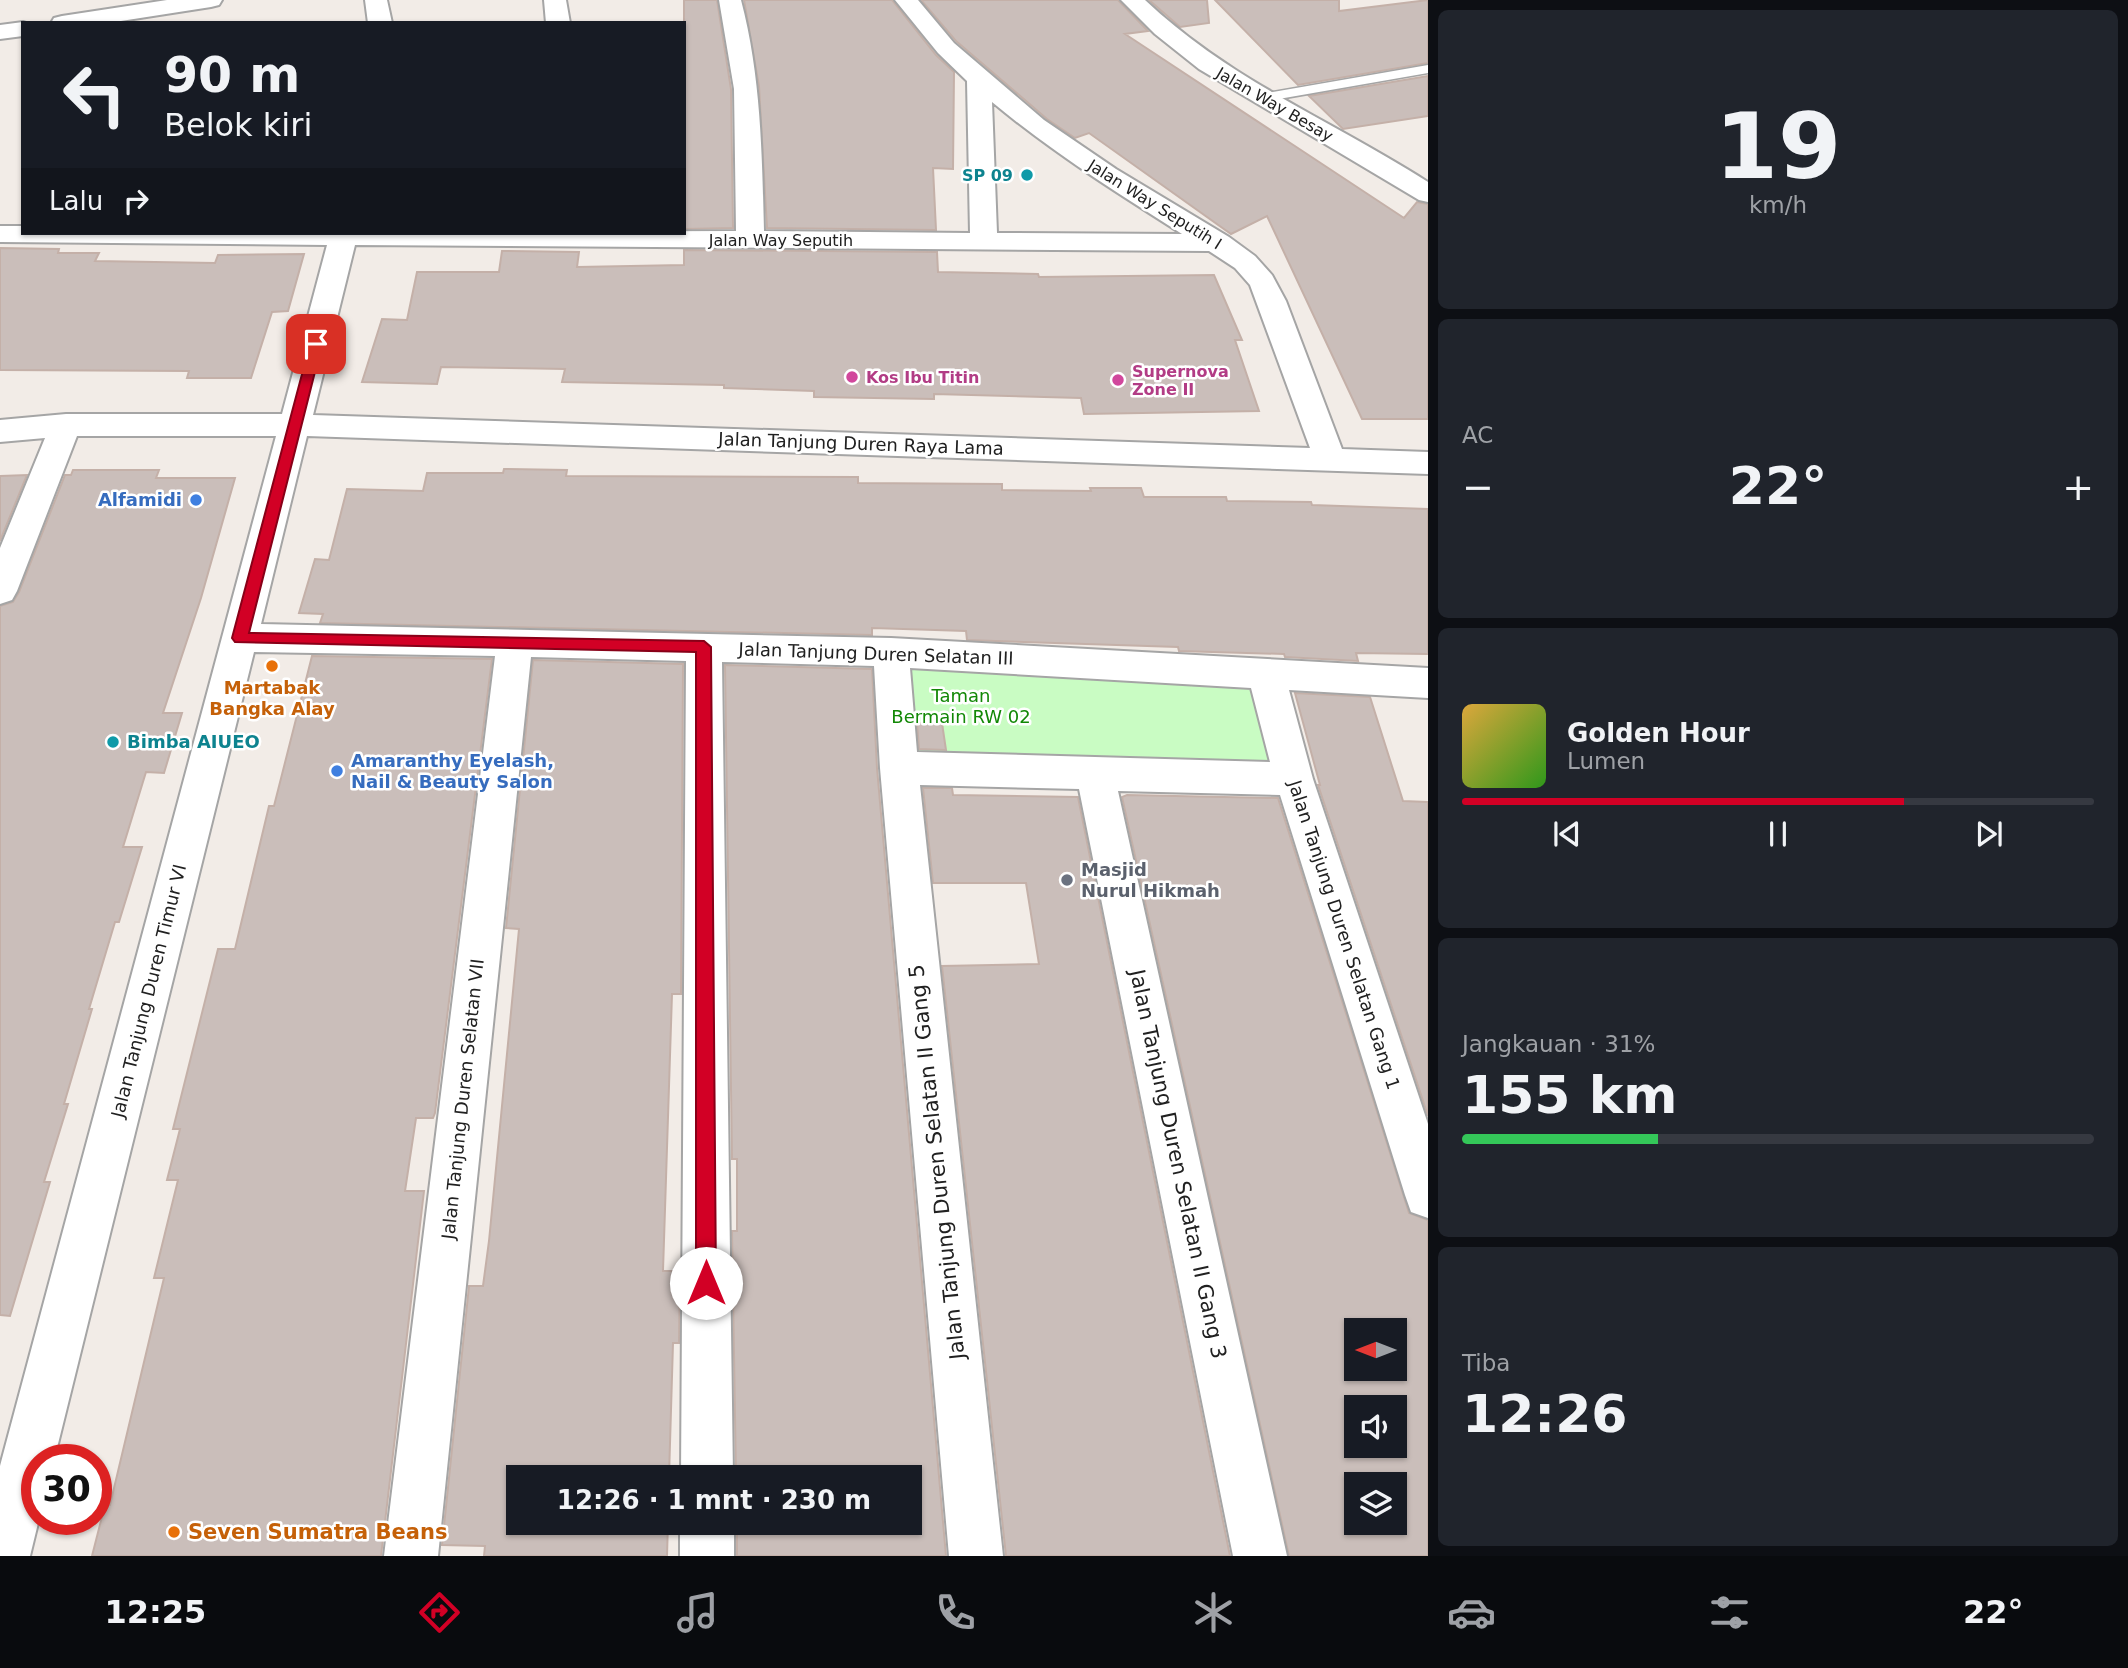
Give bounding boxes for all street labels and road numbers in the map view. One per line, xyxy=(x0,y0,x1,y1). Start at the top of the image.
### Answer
street label: Jalan Way Besay xyxy=(1212,63,1336,146)
street label: Jalan Way Seputih I xyxy=(1084,155,1225,253)
street label: Jalan Way Seputih xyxy=(708,231,853,250)
street label: Jalan Tanjung Duren Raya Lama xyxy=(717,428,1004,459)
street label: Jalan Tanjung Duren Selatan III xyxy=(737,638,1014,669)
street label: Jalan Tanjung Duren Selatan Gang 1 xyxy=(1284,777,1405,1092)
street label: Jalan Tanjung Duren Timur VI xyxy=(107,862,190,1121)
street label: Jalan Tanjung Duren Selatan VII xyxy=(437,958,488,1241)
street label: Jalan Tanjung Duren Selatan II Gang 5 xyxy=(904,963,970,1363)
street label: Jalan Tanjung Duren Selatan II Gang 3 xyxy=(1125,965,1231,1361)

